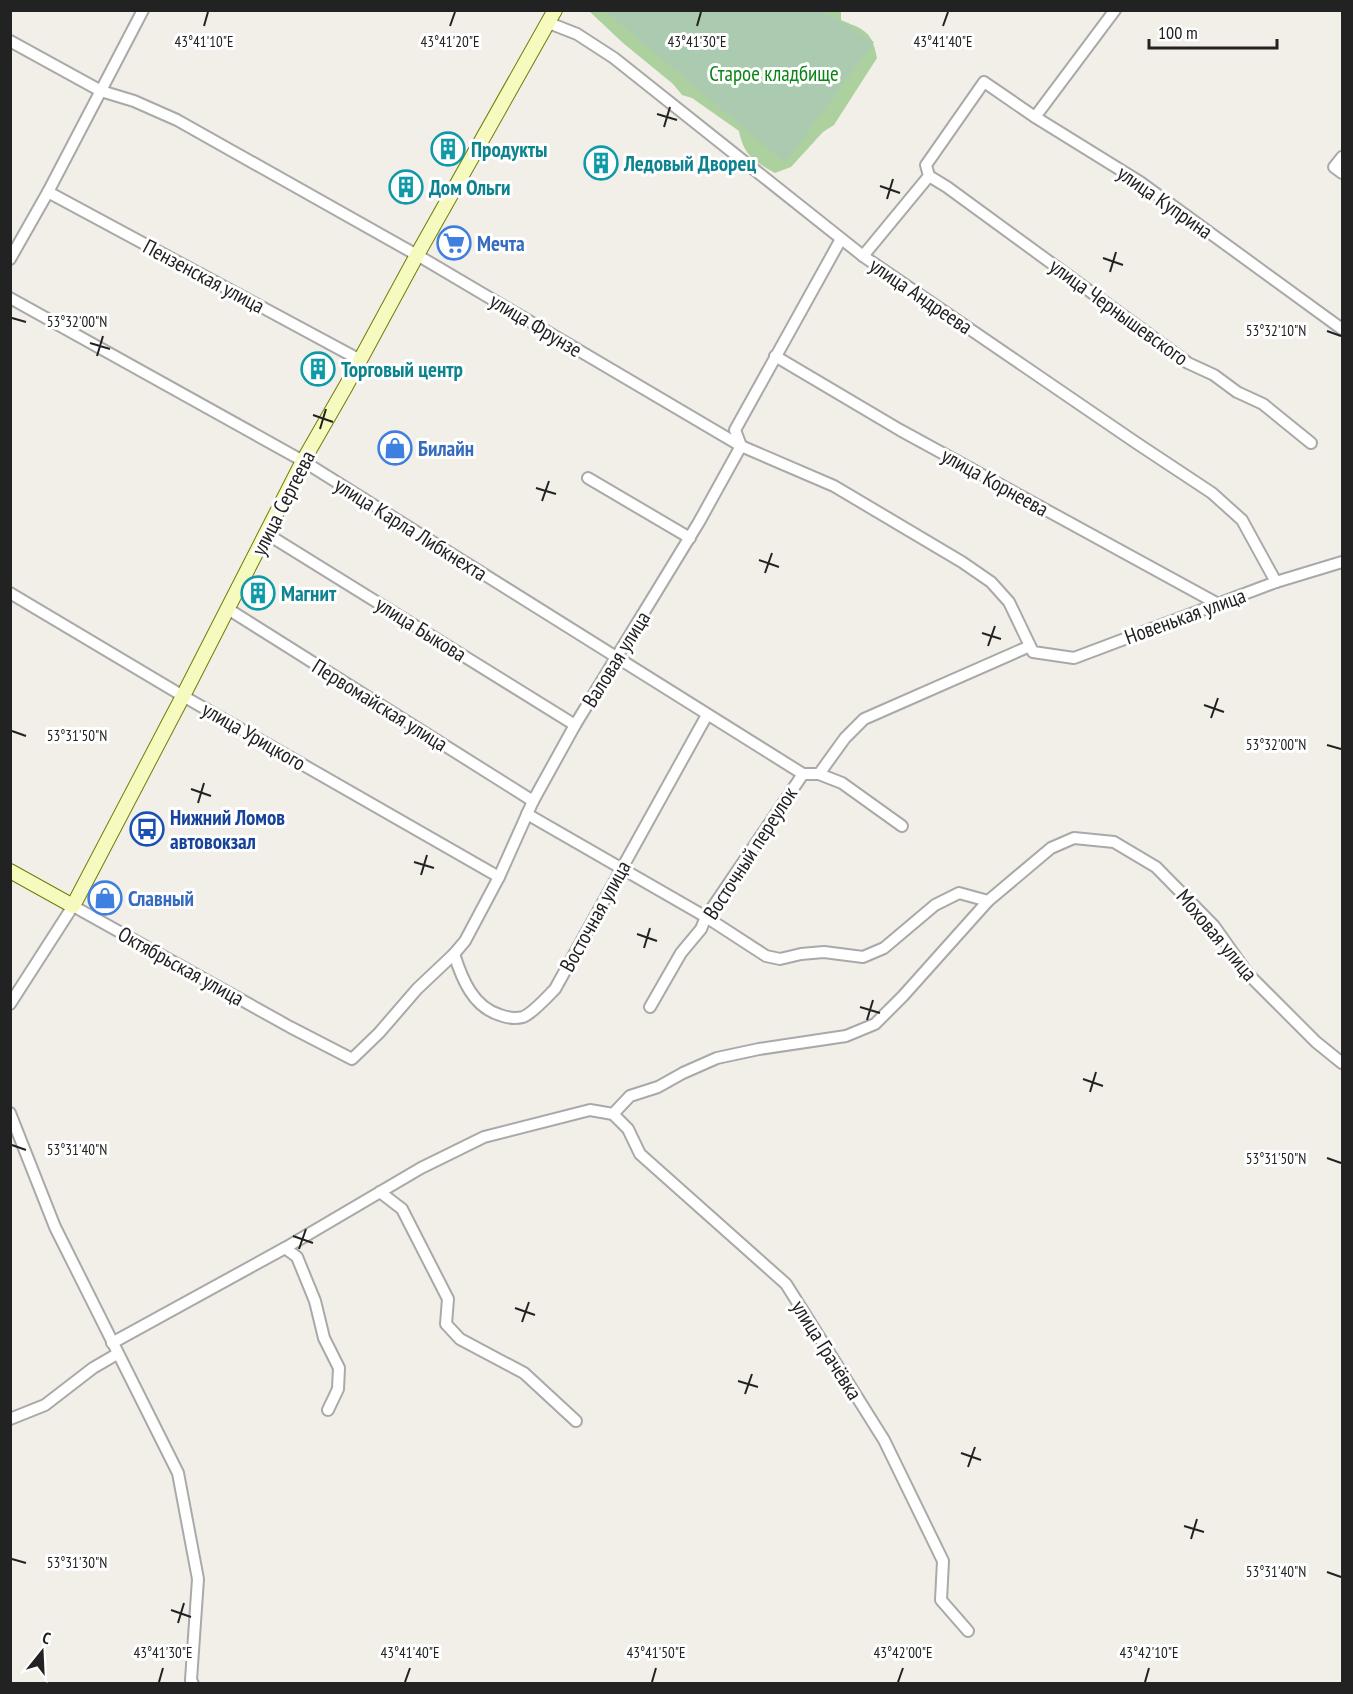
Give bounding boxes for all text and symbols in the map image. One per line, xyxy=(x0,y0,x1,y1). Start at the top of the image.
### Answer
scale bar xyxy=(1149,12,1276,50)
text: 100 m xyxy=(1158,21,1198,44)
text: 43°41'10"E xyxy=(174,32,234,51)
text: 43°41'20"E xyxy=(420,32,480,51)
text: 43°41'30"E xyxy=(667,32,727,51)
text: 43°41'40"E xyxy=(913,32,973,51)
park label: Старое кладбище xyxy=(709,60,839,87)
building icon: Продукты xyxy=(430,131,466,167)
place label: Продукты xyxy=(471,136,547,163)
building icon: Ледовый Дворец xyxy=(583,145,619,181)
place label: Ледовый Дворец xyxy=(623,150,756,177)
street label: улица Куприна xyxy=(1112,159,1218,245)
building icon: Дом Ольги xyxy=(388,169,424,205)
place label: Дом Ольги xyxy=(429,174,511,201)
supermarket icon: Мечта xyxy=(436,225,472,261)
place label: Мечта xyxy=(477,230,525,257)
street label: Пензенская улица xyxy=(139,233,269,319)
street label: улица Андреева xyxy=(864,252,978,340)
street label: улица Чернышевского xyxy=(1044,253,1194,371)
street label: улица Фрунзе xyxy=(485,287,587,363)
text: 53°32'00"N xyxy=(47,312,107,331)
text: 53°32'10"N xyxy=(1246,321,1306,340)
building icon: Торговый центр xyxy=(300,351,336,387)
place label: Торговый центр xyxy=(341,356,463,383)
shop icon: Билайн xyxy=(377,430,413,466)
place label: Билайн xyxy=(418,435,474,462)
street label: улица Корнеева xyxy=(937,442,1053,522)
street label: улица Сергеева xyxy=(245,446,321,560)
street label: улица Карла Либкнехта xyxy=(330,471,492,587)
building icon: Магнит xyxy=(240,575,276,611)
place label: Магнит xyxy=(281,580,337,607)
street label: Новенькая улица xyxy=(1121,582,1249,650)
street label: улица Быкова xyxy=(371,591,471,667)
street label: Валовая улица xyxy=(576,606,656,712)
street label: Первомайская улица xyxy=(307,653,453,757)
street label: улица Урицкого xyxy=(197,695,311,777)
text: 53°31'50"N xyxy=(47,726,107,745)
text: 53°32'00"N xyxy=(1246,735,1306,754)
street label: Восточный переулок xyxy=(697,782,803,924)
place label: Нижний Ломов автовокзал xyxy=(170,804,285,855)
bus stop icon: Нижний Ломов автовокзал xyxy=(129,811,165,847)
street label: Восточная улица xyxy=(553,856,637,976)
shop icon: Славный xyxy=(87,880,123,916)
street label: Моховая улица xyxy=(1171,883,1263,987)
place label: Славный xyxy=(128,885,194,912)
street label: Октябрьская улица xyxy=(113,920,249,1012)
text: 53°31'40"N xyxy=(47,1140,107,1159)
text: 53°31'50"N xyxy=(1246,1149,1306,1168)
street label: улица Грачёвка xyxy=(786,1295,868,1405)
text: 53°31'30"N xyxy=(47,1553,107,1572)
text: 53°31'40"N xyxy=(1246,1562,1306,1581)
north arrow xyxy=(12,1622,72,1682)
text: С xyxy=(40,1627,54,1649)
text: 43°41'30"E xyxy=(133,1643,193,1662)
text: 43°41'40"E xyxy=(380,1643,440,1662)
text: 43°41'50"E xyxy=(626,1643,686,1662)
text: 43°42'00"E xyxy=(873,1643,933,1662)
text: 43°42'10"E xyxy=(1119,1643,1179,1662)

